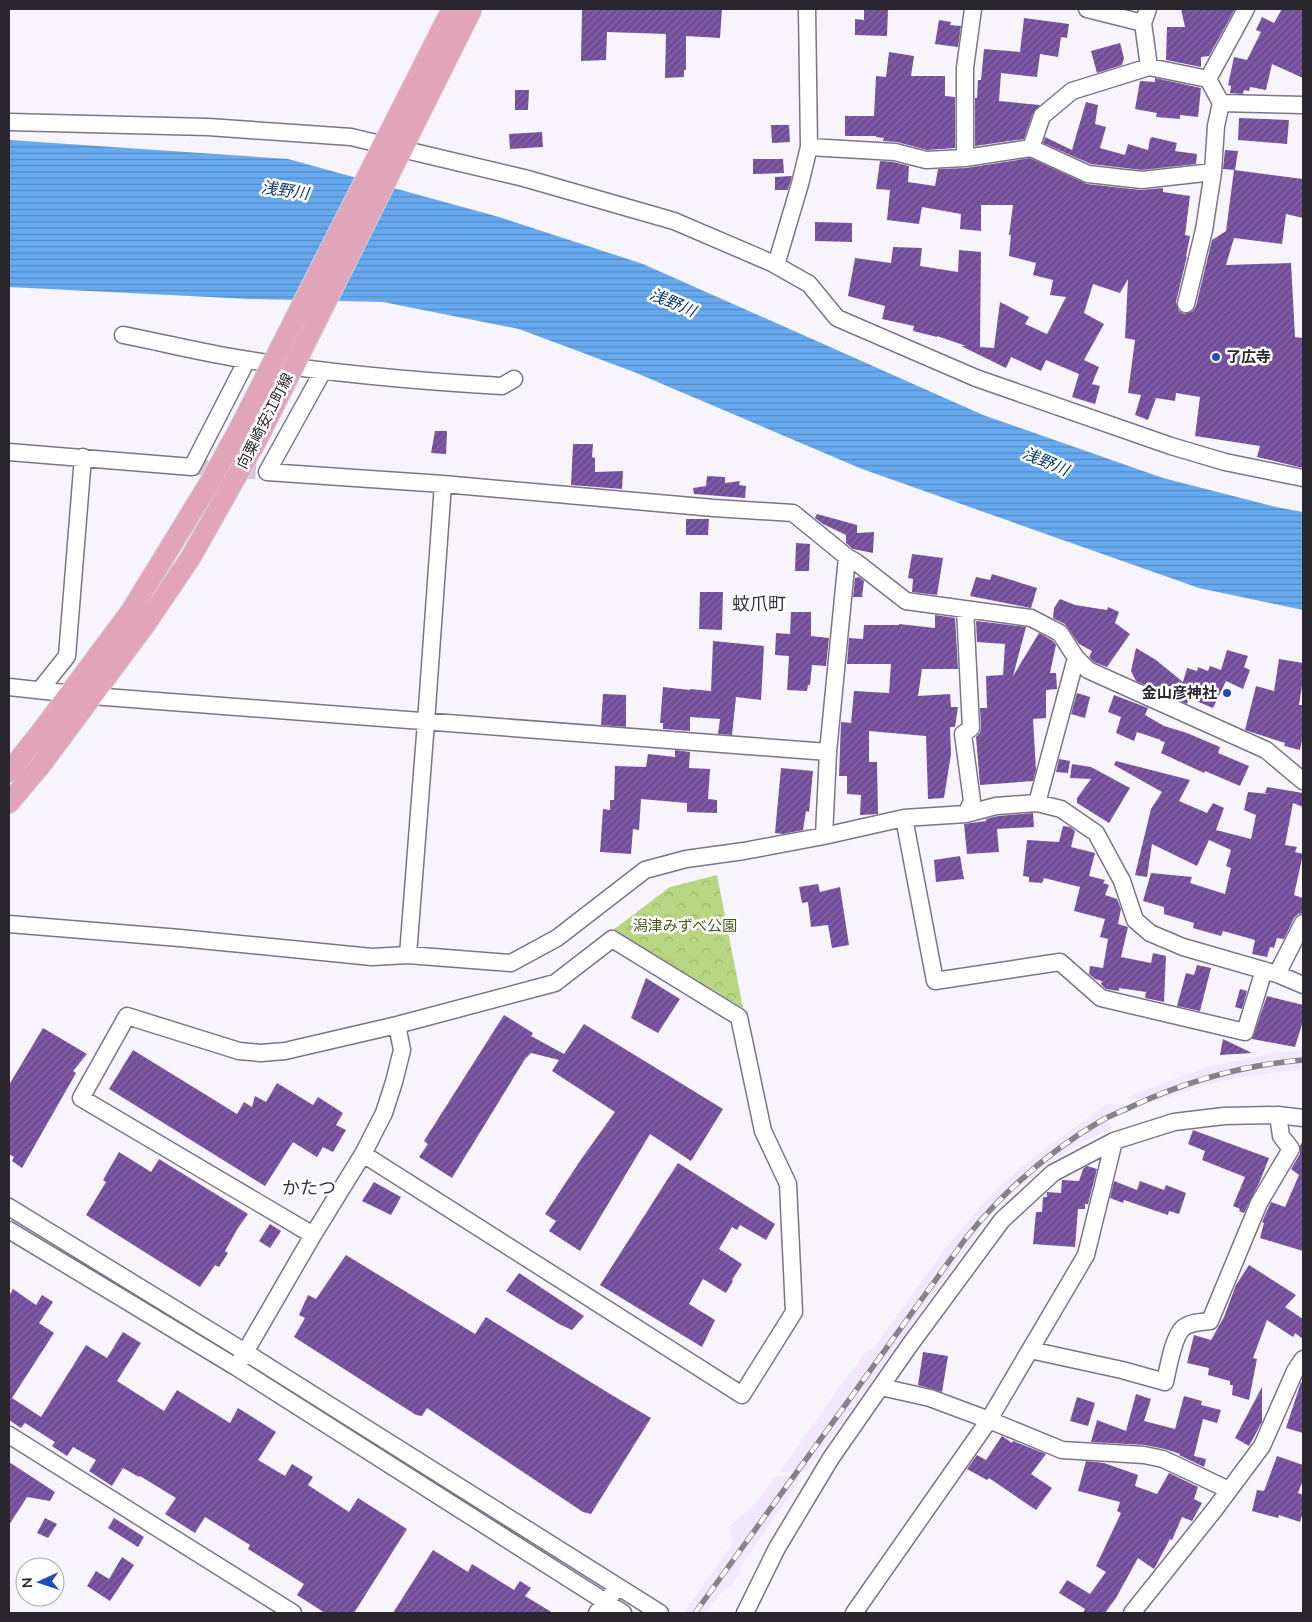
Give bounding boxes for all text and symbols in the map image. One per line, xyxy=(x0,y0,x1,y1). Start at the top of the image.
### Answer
water label: 浅野川 xyxy=(260,177,312,204)
water label: 浅野川 xyxy=(647,283,701,321)
place label: 了広寺 xyxy=(1226,347,1271,366)
marker: 了広寺 xyxy=(1210,351,1222,363)
street label: 向粟崎安江町線 xyxy=(232,370,297,472)
water label: 浅野川 xyxy=(1020,442,1074,480)
district label: 蚊爪町 xyxy=(732,592,786,615)
place label: 金山彦神社 xyxy=(1142,683,1217,702)
marker: 金山彦神社 xyxy=(1221,687,1233,699)
park label: 潟津みずべ公園 xyxy=(633,916,737,935)
district label: かたつ xyxy=(282,1176,336,1199)
north arrow xyxy=(15,1557,65,1607)
text: N xyxy=(18,1577,36,1588)

